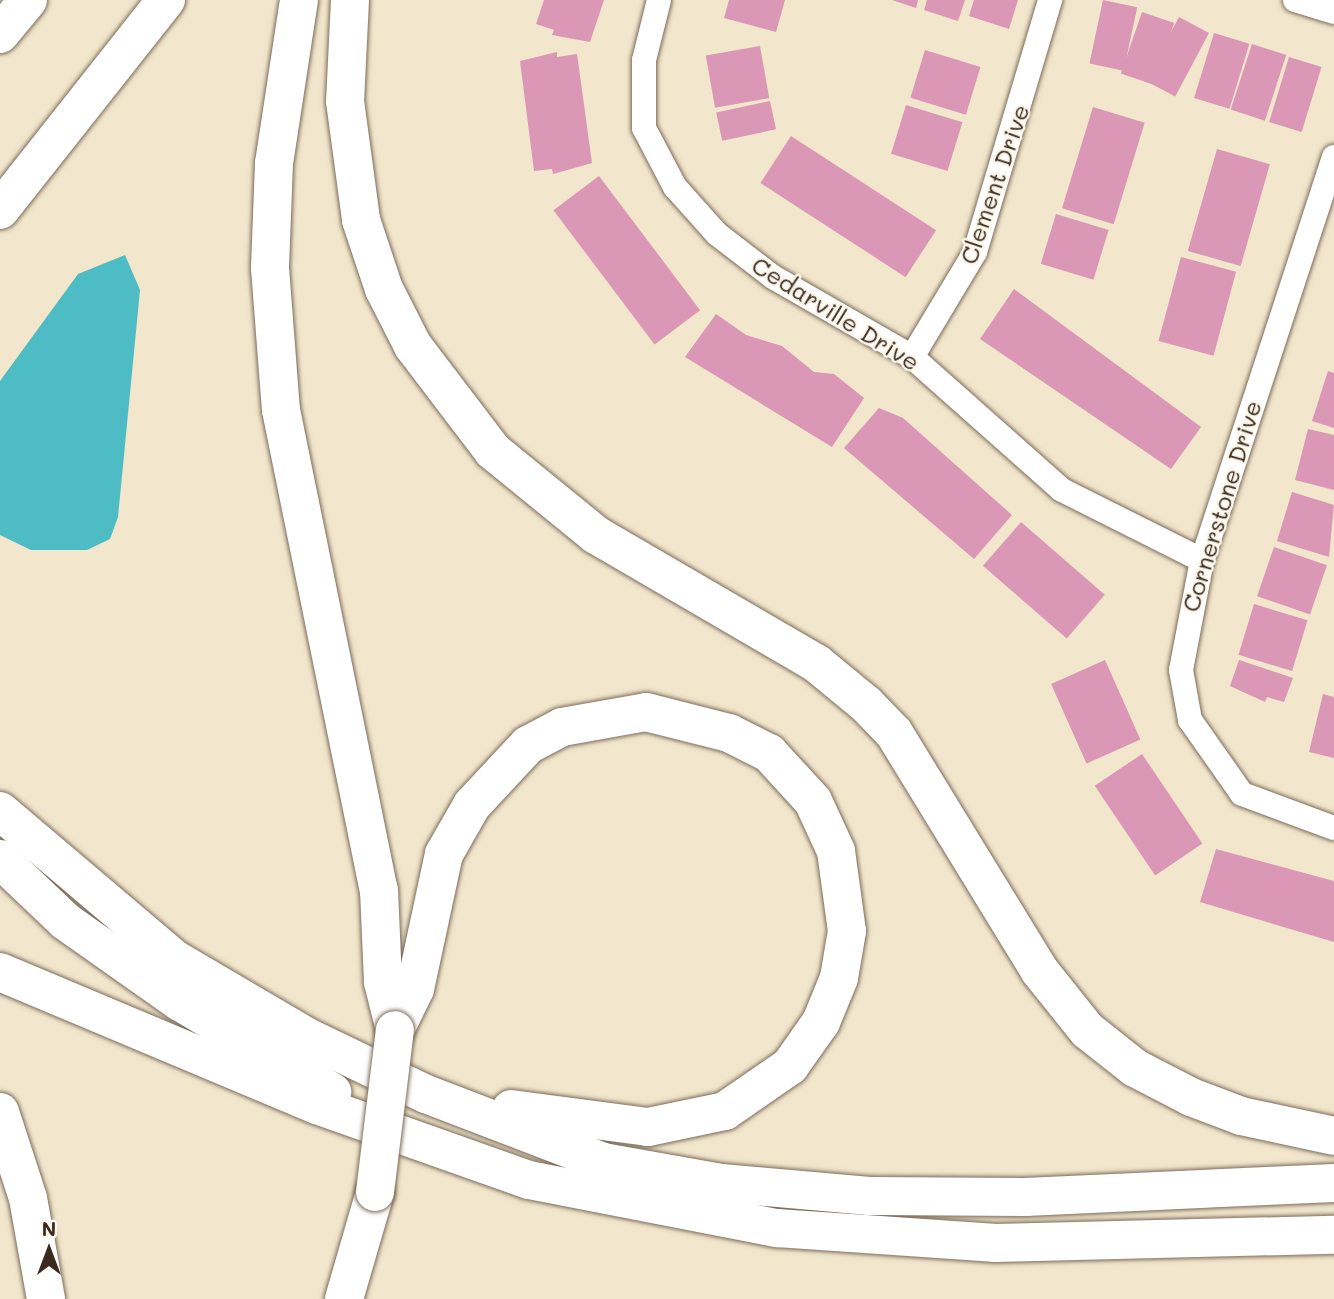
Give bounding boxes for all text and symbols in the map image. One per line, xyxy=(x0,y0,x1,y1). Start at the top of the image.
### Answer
street label: Clement Drive xyxy=(953,100,1035,268)
street label: Cedarville Drive xyxy=(747,250,925,376)
street label: Cornerstone Drive xyxy=(1175,397,1267,615)
north arrow xyxy=(14,1215,84,1285)
text: N xyxy=(42,1216,56,1241)

